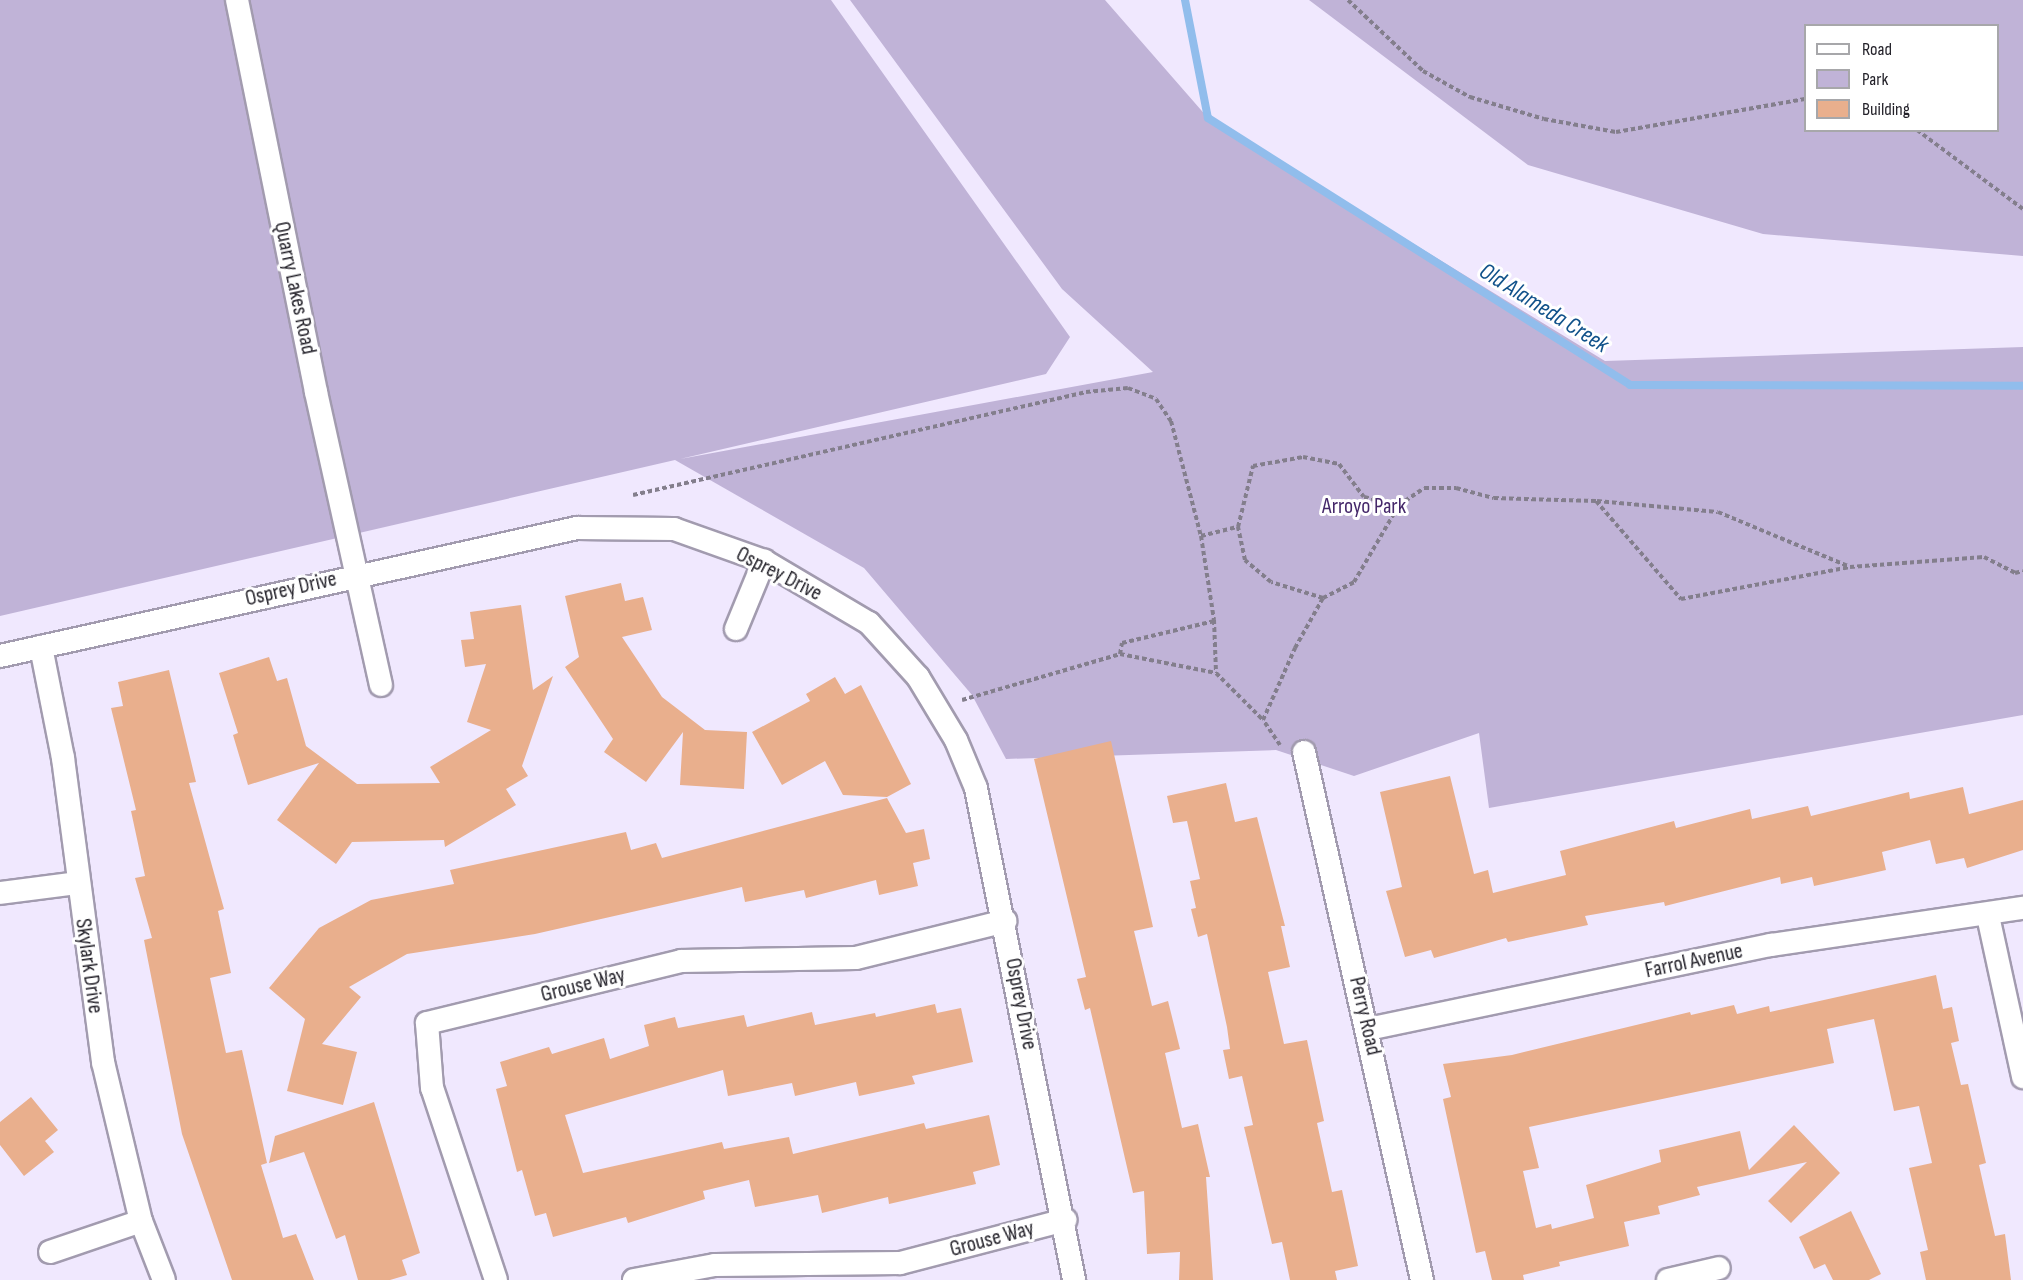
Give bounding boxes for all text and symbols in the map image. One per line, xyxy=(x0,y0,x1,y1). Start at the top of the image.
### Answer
legend xyxy=(1804,24,1999,132)
text: Road xyxy=(1862,39,1892,60)
text: Park xyxy=(1862,69,1888,90)
text: Building xyxy=(1862,99,1910,120)
street label: Quarry Lakes Road xyxy=(268,219,322,357)
water label: Old Alameda Creek xyxy=(1474,257,1614,359)
park label: Arroyo Park xyxy=(1322,494,1406,520)
street label: Osprey Drive xyxy=(732,541,826,607)
street label: Osprey Drive xyxy=(243,566,339,612)
street label: Skylark Drive xyxy=(69,917,109,1015)
street label: Farrol Avenue xyxy=(1643,938,1745,984)
street label: Osprey Drive xyxy=(999,956,1043,1052)
street label: Grouse Way xyxy=(538,962,628,1008)
street label: Perry Road xyxy=(1343,974,1387,1058)
street label: Grouse Way xyxy=(947,1215,1037,1263)

